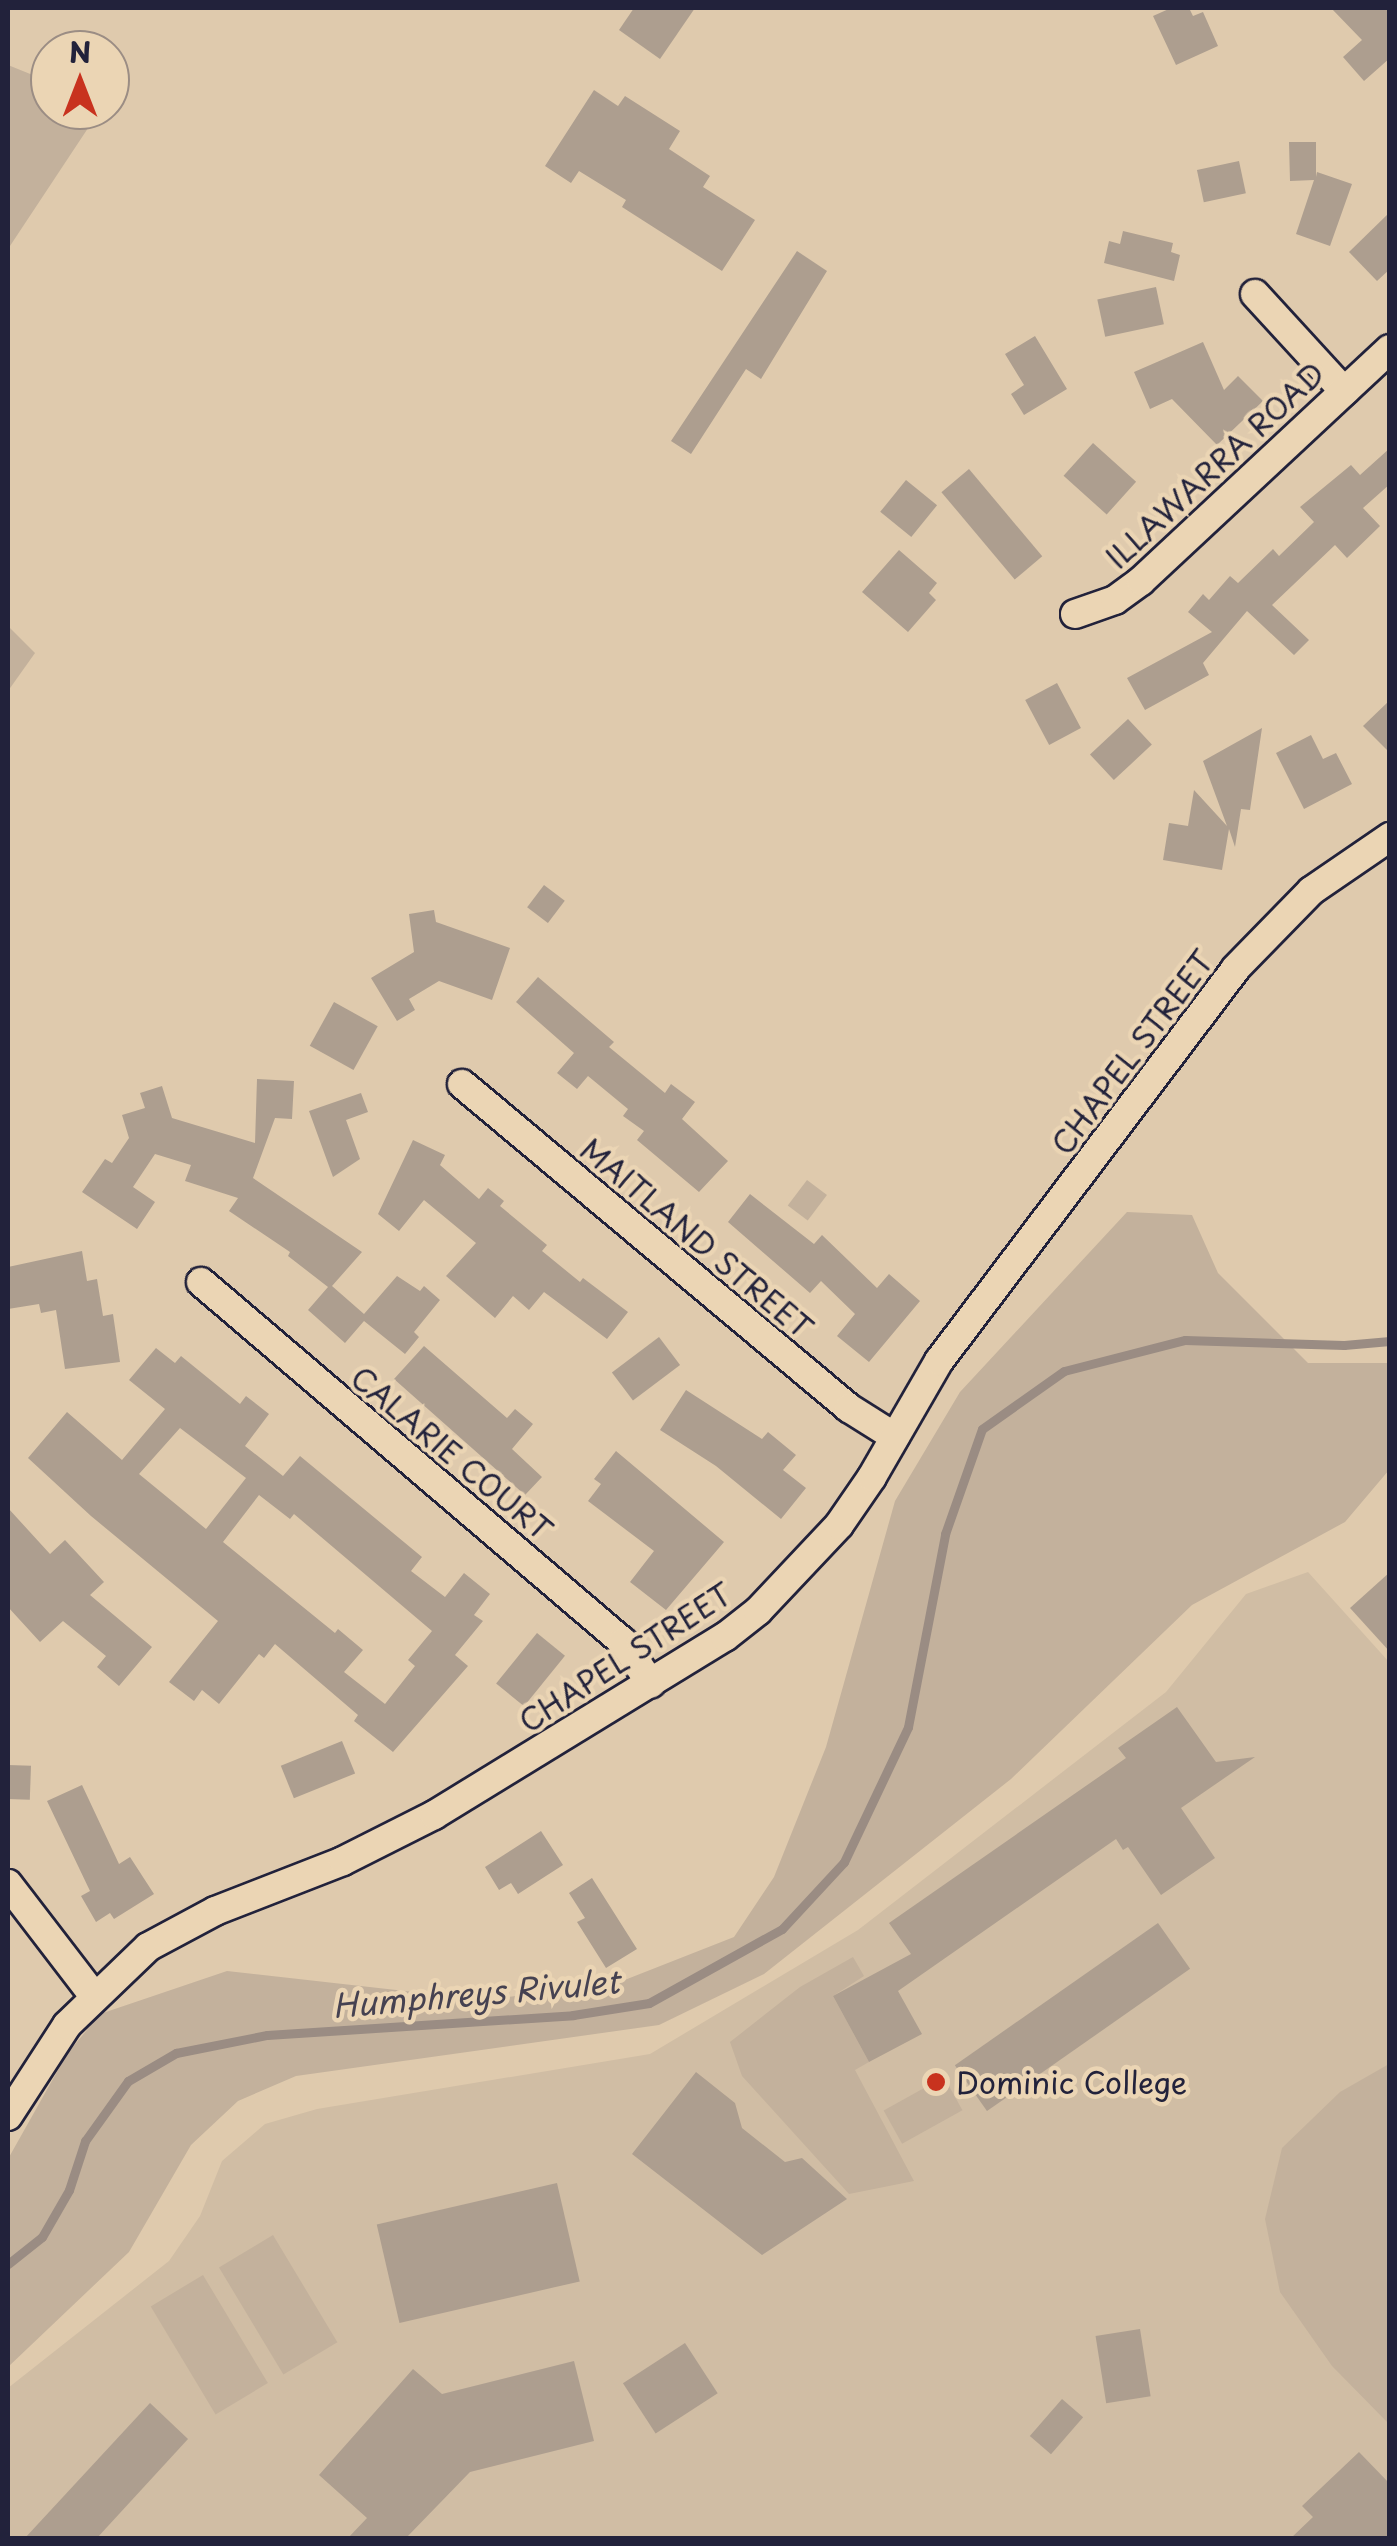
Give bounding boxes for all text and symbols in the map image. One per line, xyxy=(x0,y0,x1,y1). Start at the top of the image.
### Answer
north arrow xyxy=(30,30,130,130)
text: N xyxy=(69,30,91,73)
street label: ILLAWARRA ROAD xyxy=(1098,354,1332,576)
street label: CHAPEL STREET xyxy=(1042,941,1222,1163)
street label: MAITLAND STREET xyxy=(574,1130,820,1346)
street label: CALARIE COURT xyxy=(343,1358,561,1548)
street label: CHAPEL STREET xyxy=(510,1573,740,1741)
water label: Humphreys Rivulet xyxy=(330,1961,622,2025)
place label: Dominic College xyxy=(956,2064,1187,2100)
marker: Dominic College xyxy=(925,2071,947,2093)

